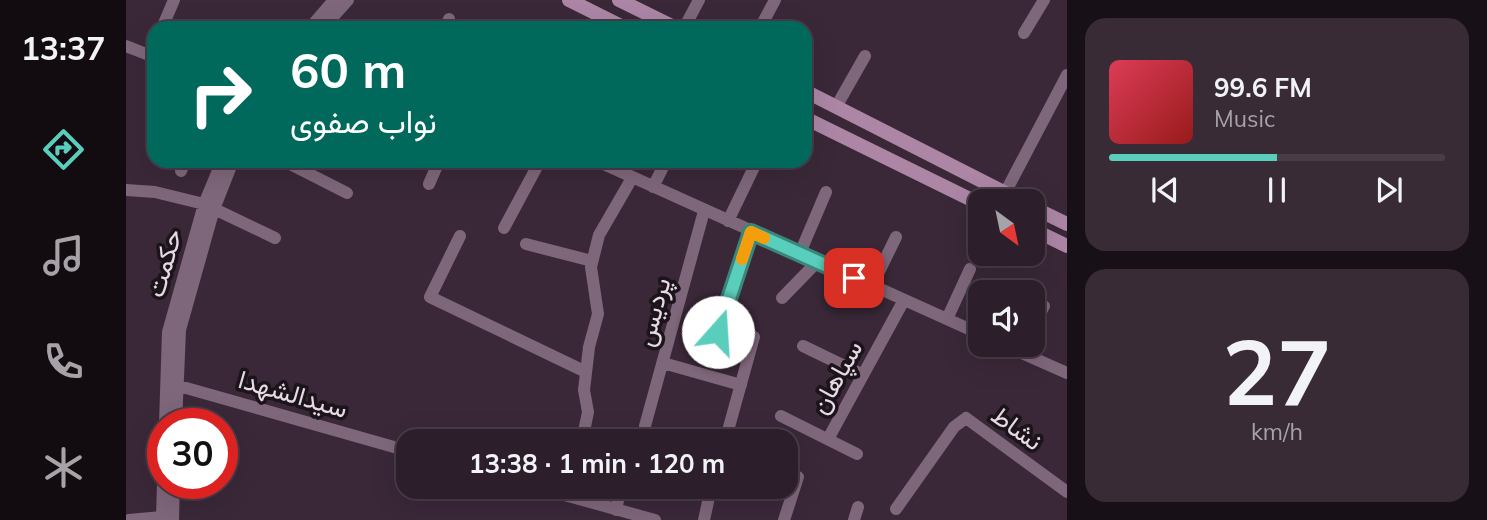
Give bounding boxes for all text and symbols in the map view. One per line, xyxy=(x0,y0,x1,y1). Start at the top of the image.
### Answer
text: 13:37 xyxy=(21,28,105,68)
text: 60 m xyxy=(290,39,406,100)
icon: right xyxy=(175,49,266,140)
text: 99.6 FM xyxy=(1214,71,1312,104)
text: نواب صفوی xyxy=(290,101,437,141)
text: Music xyxy=(1214,104,1275,133)
icon: directions xyxy=(39,125,88,174)
icon: previous xyxy=(1146,171,1184,209)
icon: pause xyxy=(1258,171,1296,209)
icon: next xyxy=(1370,171,1408,209)
north arrow xyxy=(968,189,1045,266)
map controls xyxy=(968,189,1045,357)
street label: حکمت xyxy=(138,225,189,301)
icon: music xyxy=(39,231,88,280)
pin xyxy=(824,248,884,308)
icon: arrive xyxy=(835,259,873,297)
street label: پردیس xyxy=(628,274,679,350)
button: sound xyxy=(968,280,1045,357)
position arrow xyxy=(681,295,755,369)
text: 27 xyxy=(1222,314,1332,428)
street label: سپاهان xyxy=(802,334,871,420)
icon: phone xyxy=(39,337,88,386)
street label: سیدالشهدا xyxy=(235,362,352,425)
street label: نشاط xyxy=(985,398,1049,457)
speed limit sign: 30 xyxy=(147,408,238,499)
text: km/h xyxy=(1251,417,1303,446)
icon: climate xyxy=(39,443,88,492)
text: 13:38 · 1 min · 120 m xyxy=(469,447,725,480)

